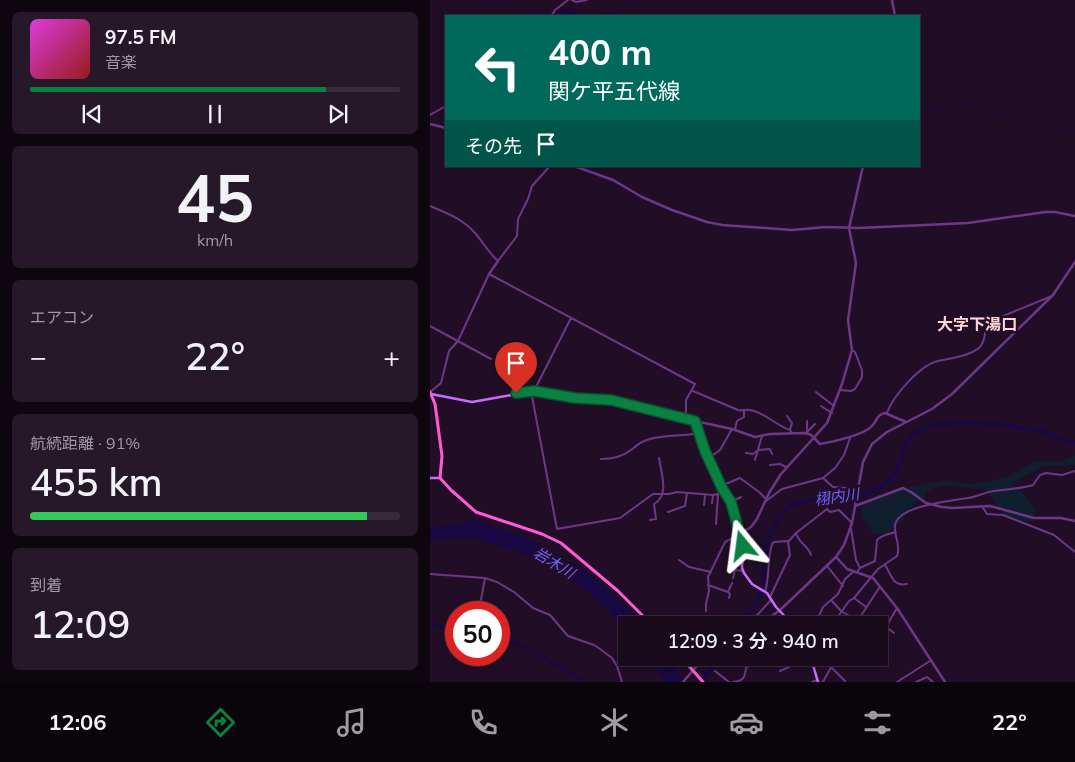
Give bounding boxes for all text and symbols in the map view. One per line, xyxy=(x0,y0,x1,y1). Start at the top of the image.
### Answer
text: 97.5 FM xyxy=(105,25,177,49)
text: 400 m xyxy=(548,30,652,74)
icon: left xyxy=(465,35,530,100)
text: 音楽 xyxy=(105,52,137,72)
text: 関ケ平五代線 xyxy=(548,77,680,105)
icon: previous xyxy=(78,100,106,128)
icon: pause xyxy=(201,100,229,128)
icon: next xyxy=(324,100,352,128)
icon: arrive xyxy=(532,130,560,158)
text: その先 xyxy=(465,134,522,158)
text: 45 xyxy=(176,157,254,238)
text: km/h xyxy=(197,230,233,250)
text: エアコン xyxy=(30,307,94,327)
district label: 大字下湯口 xyxy=(937,314,1017,334)
text: 22° xyxy=(185,332,245,380)
text: − xyxy=(30,339,47,374)
text: + xyxy=(383,339,400,374)
pin xyxy=(495,342,537,393)
icon: arrive xyxy=(502,349,530,377)
text: 航続距離 · 91% xyxy=(30,433,140,453)
text: 455 km xyxy=(30,458,163,506)
water label: 栩内川 xyxy=(813,484,863,509)
position arrow xyxy=(716,519,768,571)
water label: 岩木川 xyxy=(530,543,580,583)
text: 到着 xyxy=(30,575,62,595)
text: 12:09 xyxy=(30,600,130,648)
speed limit sign: 50 xyxy=(445,601,510,666)
text: 12:09 · 3 分 · 940 m xyxy=(667,629,839,653)
icon: directions xyxy=(203,705,238,740)
icon: music xyxy=(334,705,369,740)
icon: phone xyxy=(466,705,501,740)
icon: climate xyxy=(597,705,632,740)
icon: car xyxy=(729,705,764,740)
icon: filters xyxy=(860,705,895,740)
text: 12:06 xyxy=(48,708,107,736)
text: 22° xyxy=(992,708,1027,736)

